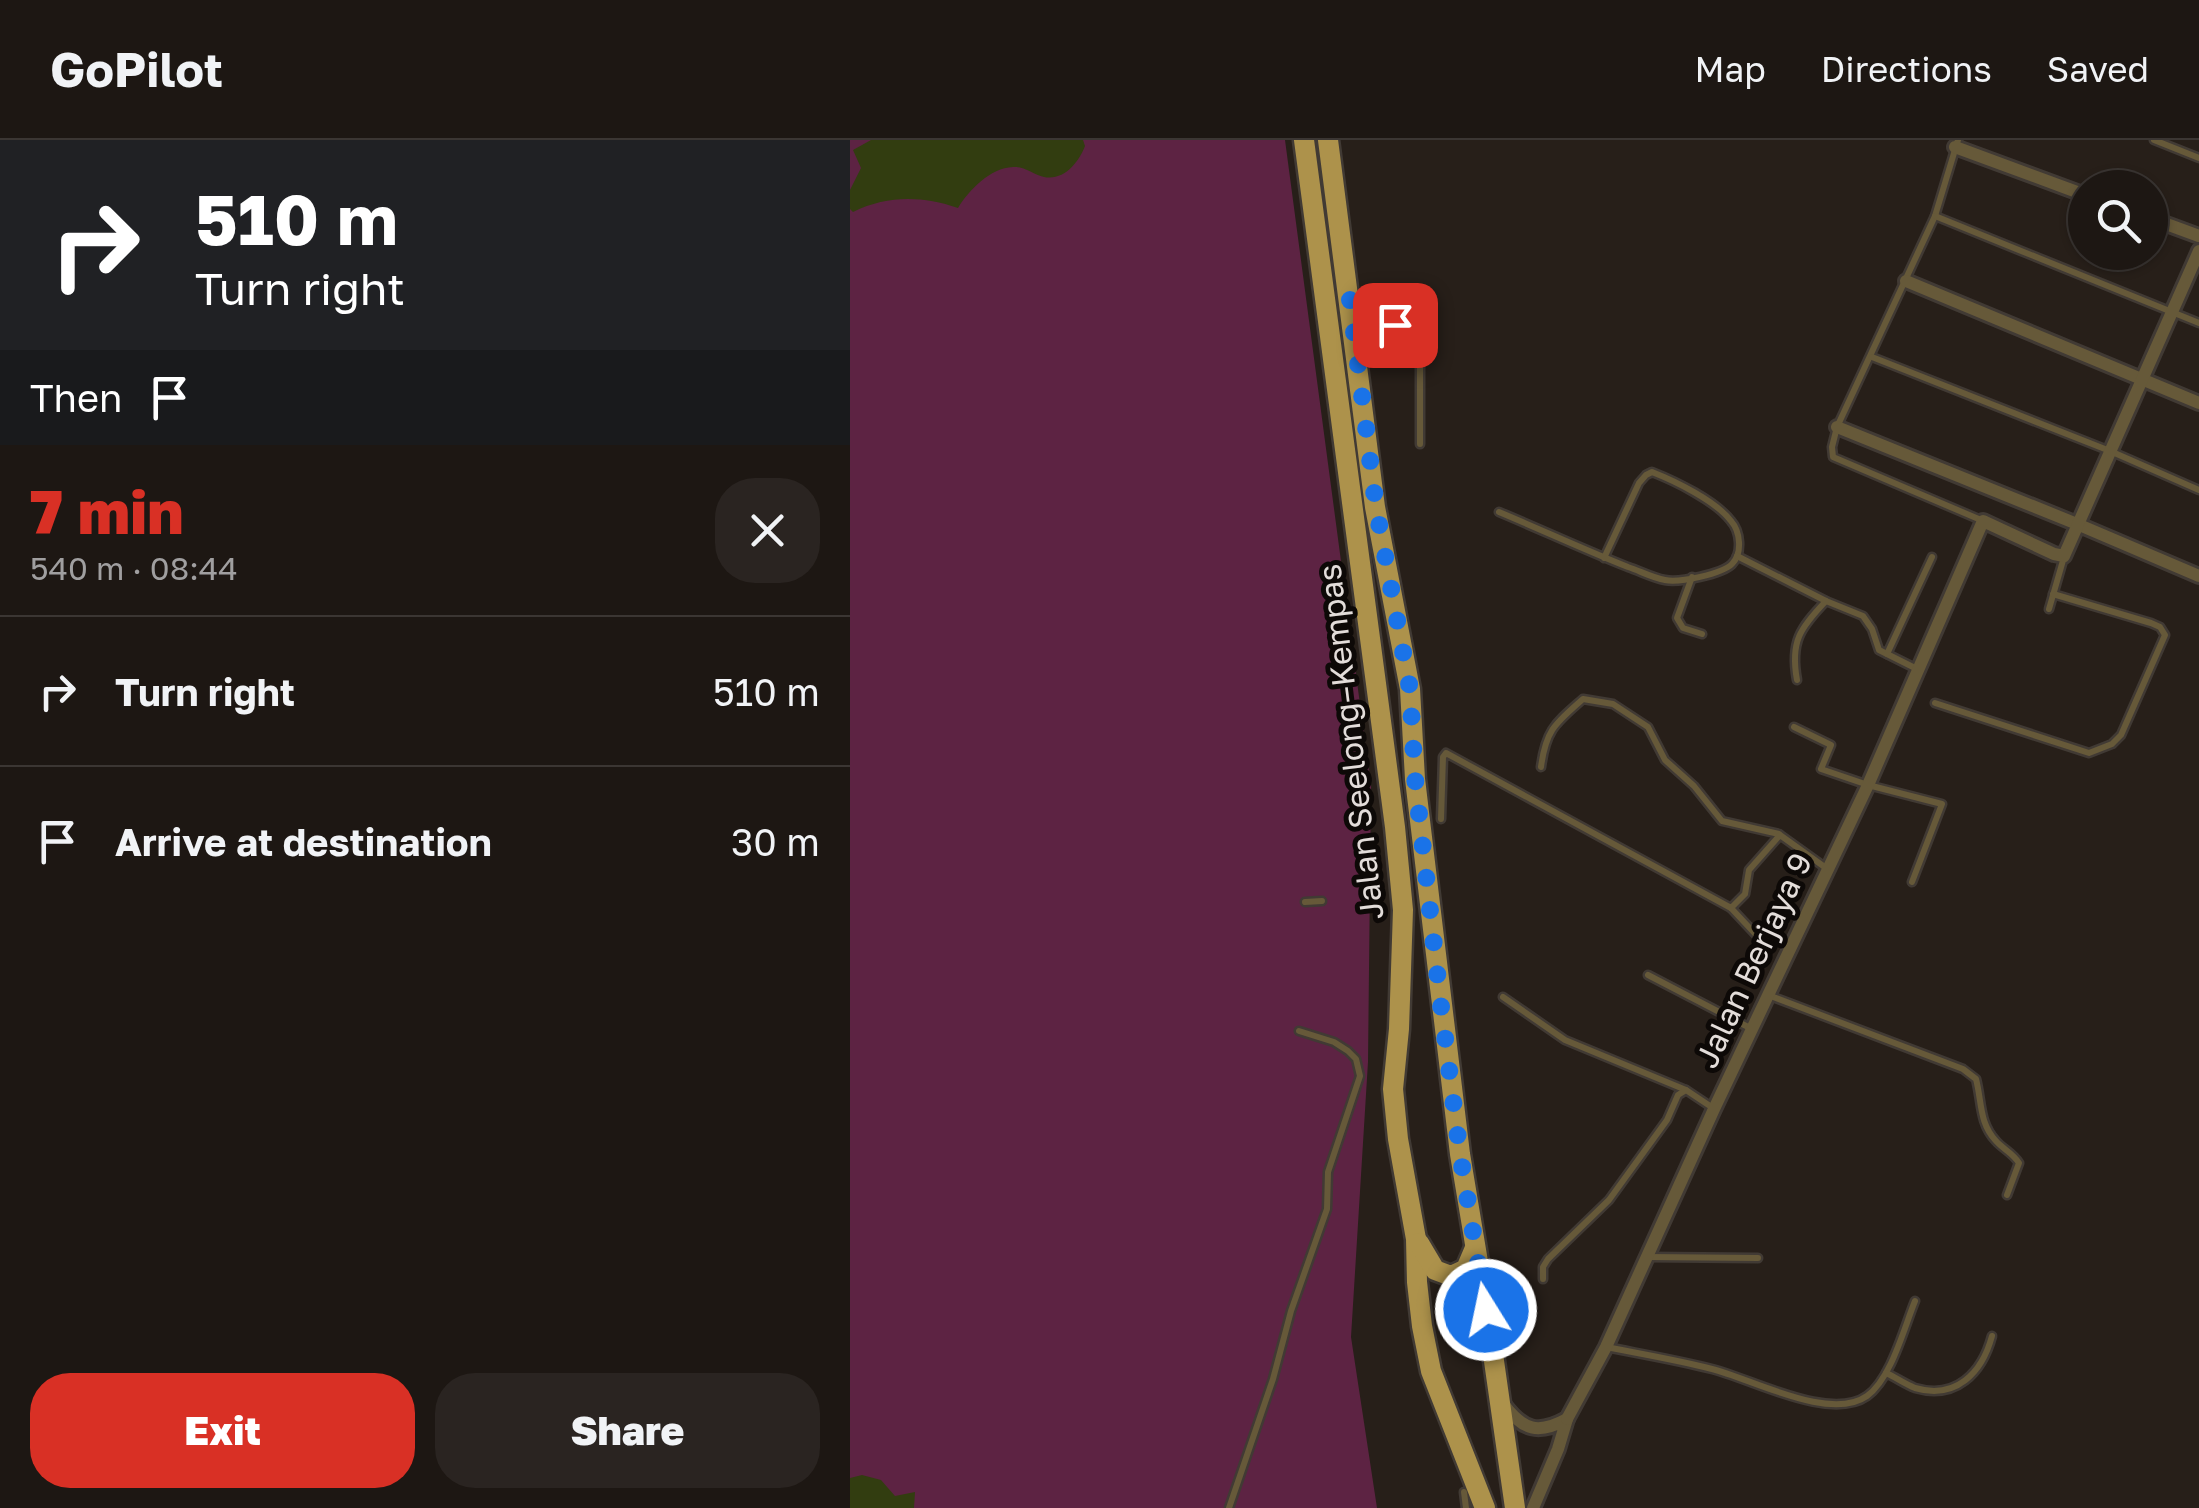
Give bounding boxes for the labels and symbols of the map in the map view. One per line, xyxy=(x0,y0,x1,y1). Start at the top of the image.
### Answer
pin xyxy=(1353,283,1438,368)
street label: Jalan Seelong–Kempas xyxy=(1309,562,1391,922)
street label: Jalan Berjaya 9 xyxy=(1687,846,1819,1074)
position arrow xyxy=(1434,1258,1538,1362)

